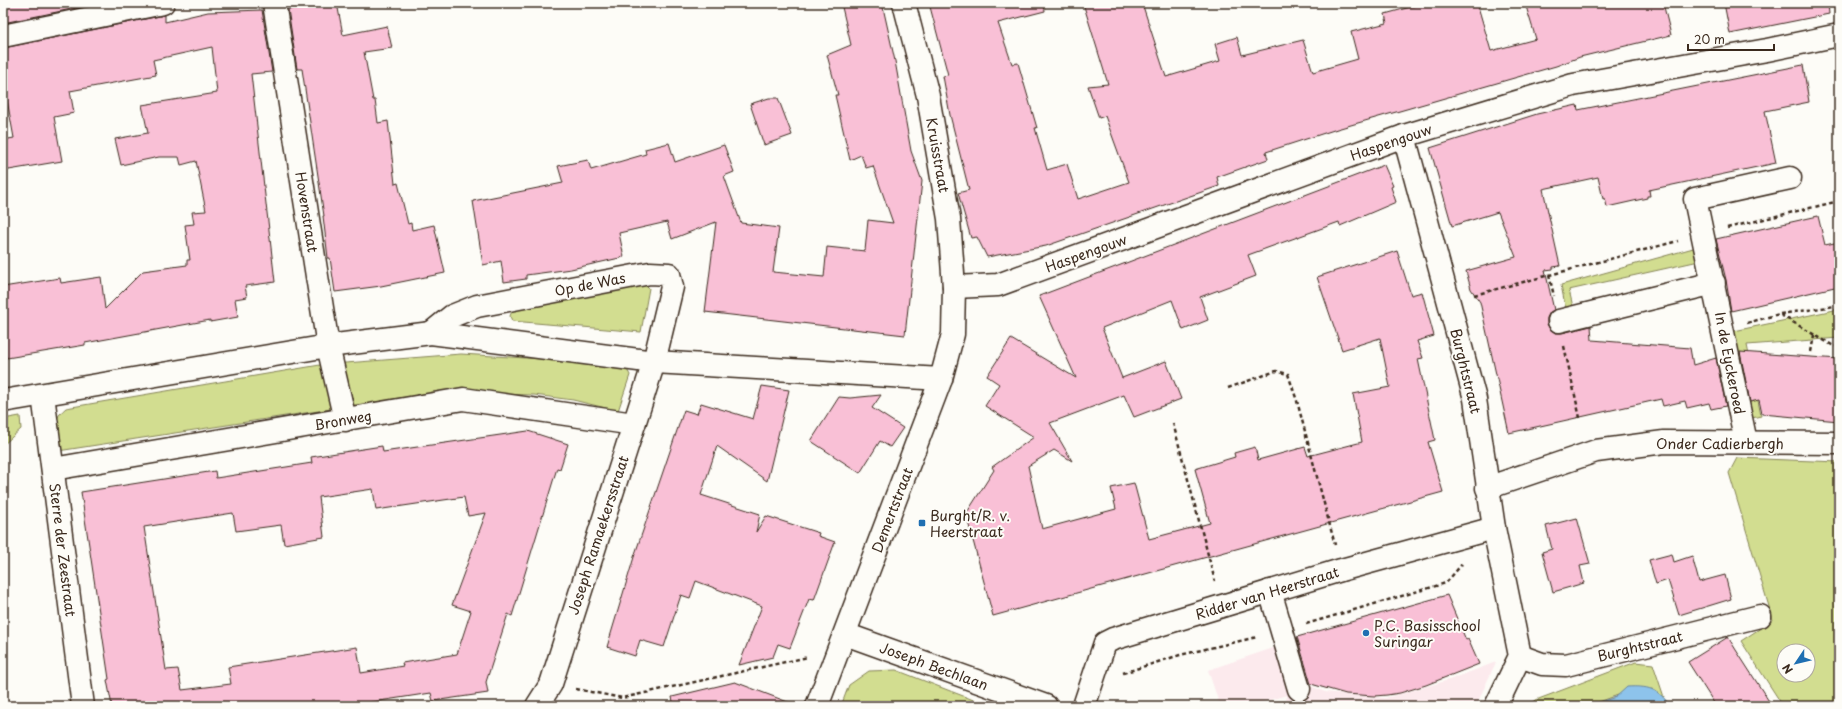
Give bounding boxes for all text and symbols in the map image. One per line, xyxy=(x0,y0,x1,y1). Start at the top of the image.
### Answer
scale bar xyxy=(1688,26,1774,52)
text: 20 m xyxy=(1694,30,1725,48)
street label: Kruisstraat xyxy=(921,116,955,194)
street label: Haspengouw xyxy=(1347,118,1435,166)
street label: Hovenstraat xyxy=(290,170,324,254)
street label: Haspengouw xyxy=(1042,228,1130,277)
street label: Op de Was xyxy=(553,267,627,301)
street label: In de Eyckeroed xyxy=(1710,310,1750,416)
street label: Burghtstraat xyxy=(1445,326,1487,416)
street label: Bronweg xyxy=(313,405,373,435)
street label: Onder Cadierbergh xyxy=(1656,433,1784,454)
street label: Joseph Ramaekersstraat xyxy=(562,453,634,617)
street label: Demertstraat xyxy=(866,464,918,556)
street label: Sterre der Zeestraat xyxy=(44,482,82,618)
place label: Burght/R. v. Heerstraat xyxy=(930,505,1010,542)
marker: Burght/R. v. Heerstraat xyxy=(917,518,927,528)
street label: Ridder van Heerstraat xyxy=(1193,561,1342,625)
place label: P.C. Basisschool Suringar xyxy=(1374,615,1481,652)
street label: Burghtstraat xyxy=(1595,625,1685,667)
marker: P.C. Basisschool Suringar xyxy=(1361,628,1371,638)
street label: Joseph Bechlaan xyxy=(877,637,991,695)
north arrow xyxy=(1776,643,1816,683)
text: N xyxy=(1778,660,1797,677)

